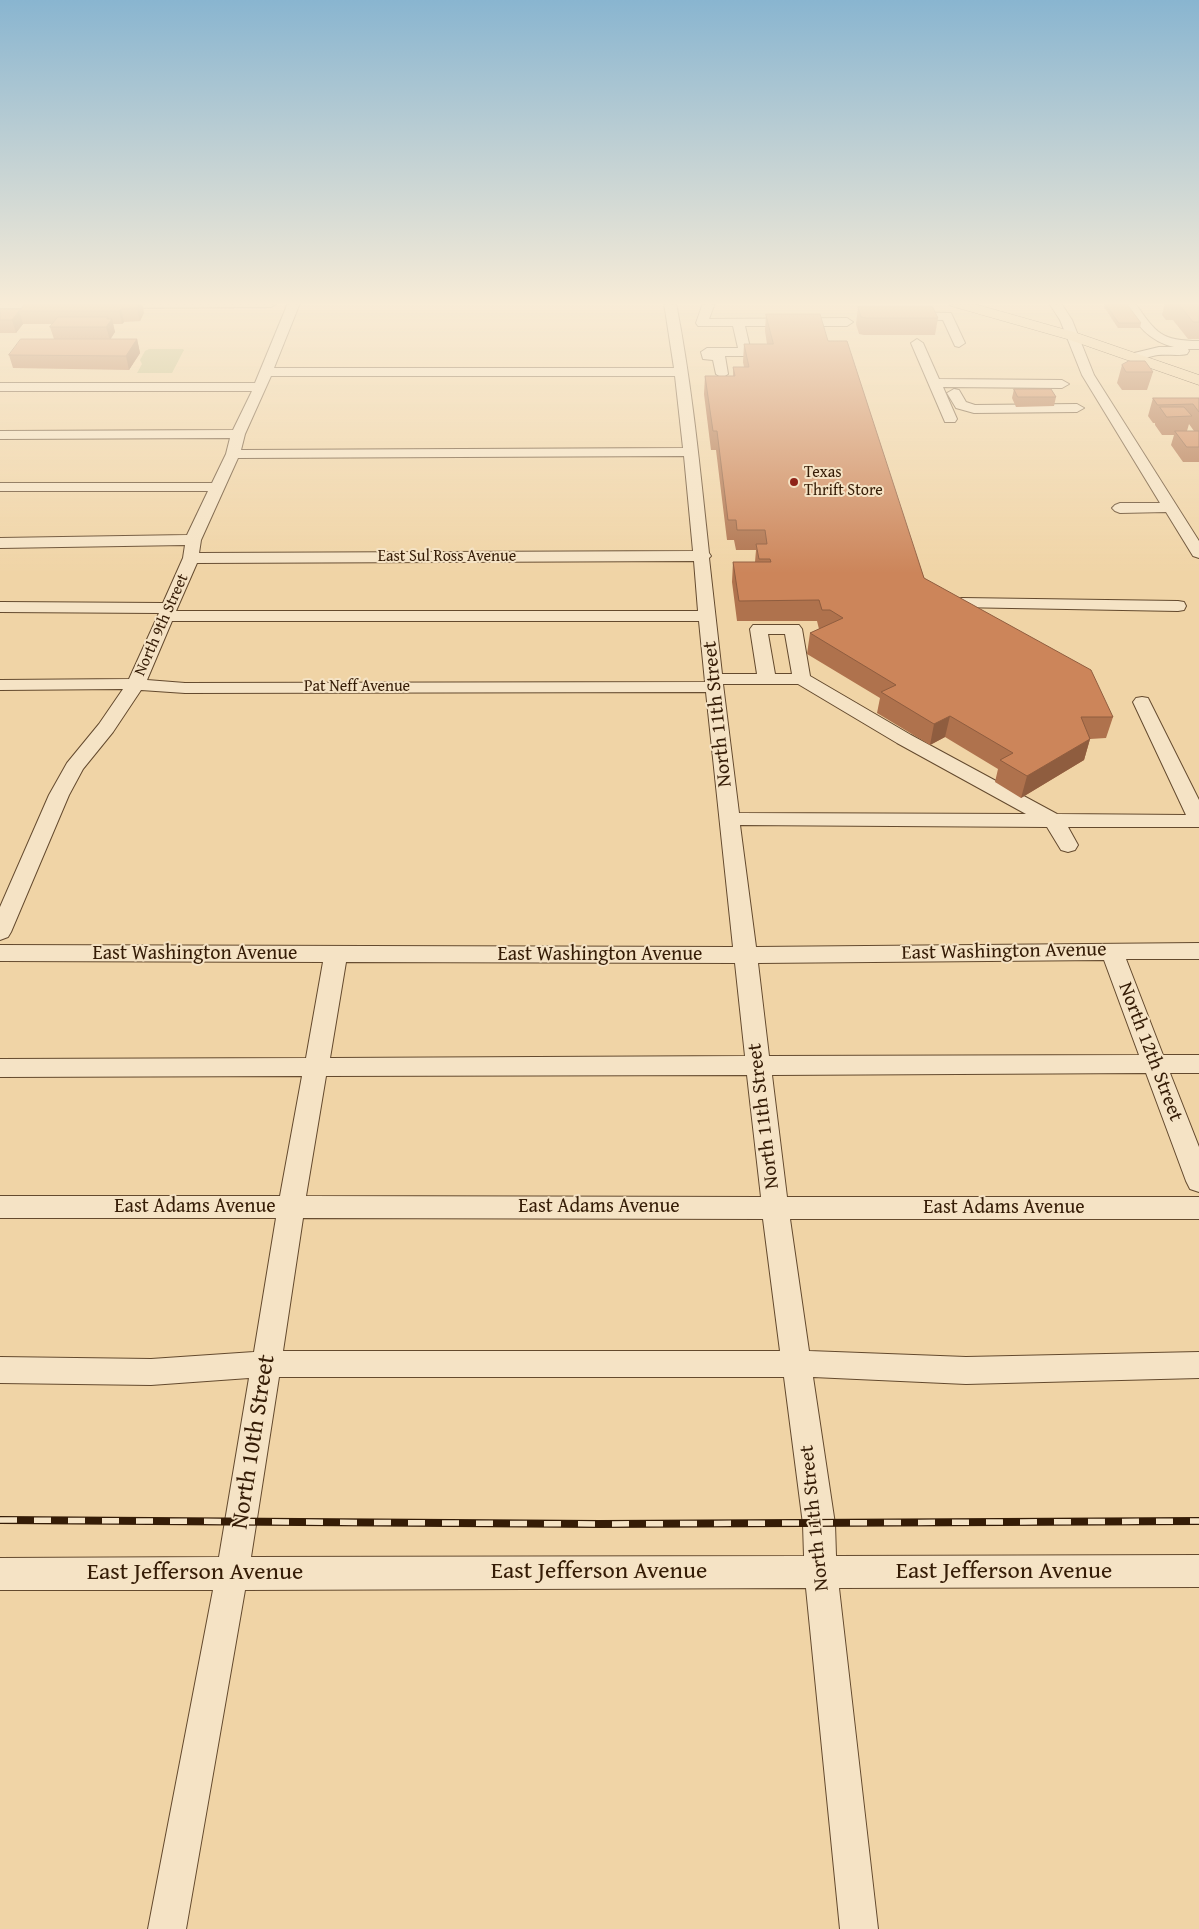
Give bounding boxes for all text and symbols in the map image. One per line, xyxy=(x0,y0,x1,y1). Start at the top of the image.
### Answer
place label: Texas Thrift Store xyxy=(804,463,883,501)
marker: Texas Thrift Store xyxy=(788,476,800,488)
street label: East Sul Ross Avenue xyxy=(378,547,516,567)
street label: North 9th Street xyxy=(131,571,193,679)
street label: North 11th Street xyxy=(698,640,738,788)
street label: Pat Neff Avenue xyxy=(304,677,410,697)
street label: East Washington Avenue xyxy=(901,938,1107,966)
street label: East Washington Avenue xyxy=(93,942,297,966)
street label: East Washington Avenue xyxy=(498,943,702,967)
street label: North 12th Street xyxy=(1112,979,1188,1125)
street label: North 11th Street xyxy=(743,1042,785,1190)
street label: East Adams Avenue xyxy=(114,1195,276,1219)
street label: East Adams Avenue xyxy=(518,1195,680,1219)
street label: East Adams Avenue xyxy=(923,1196,1085,1220)
street label: North 10th Street xyxy=(226,1353,282,1531)
street label: North 11th Street xyxy=(795,1444,835,1592)
street label: East Jefferson Avenue xyxy=(491,1558,707,1586)
street label: East Jefferson Avenue xyxy=(896,1558,1112,1586)
street label: East Jefferson Avenue xyxy=(87,1559,303,1587)

